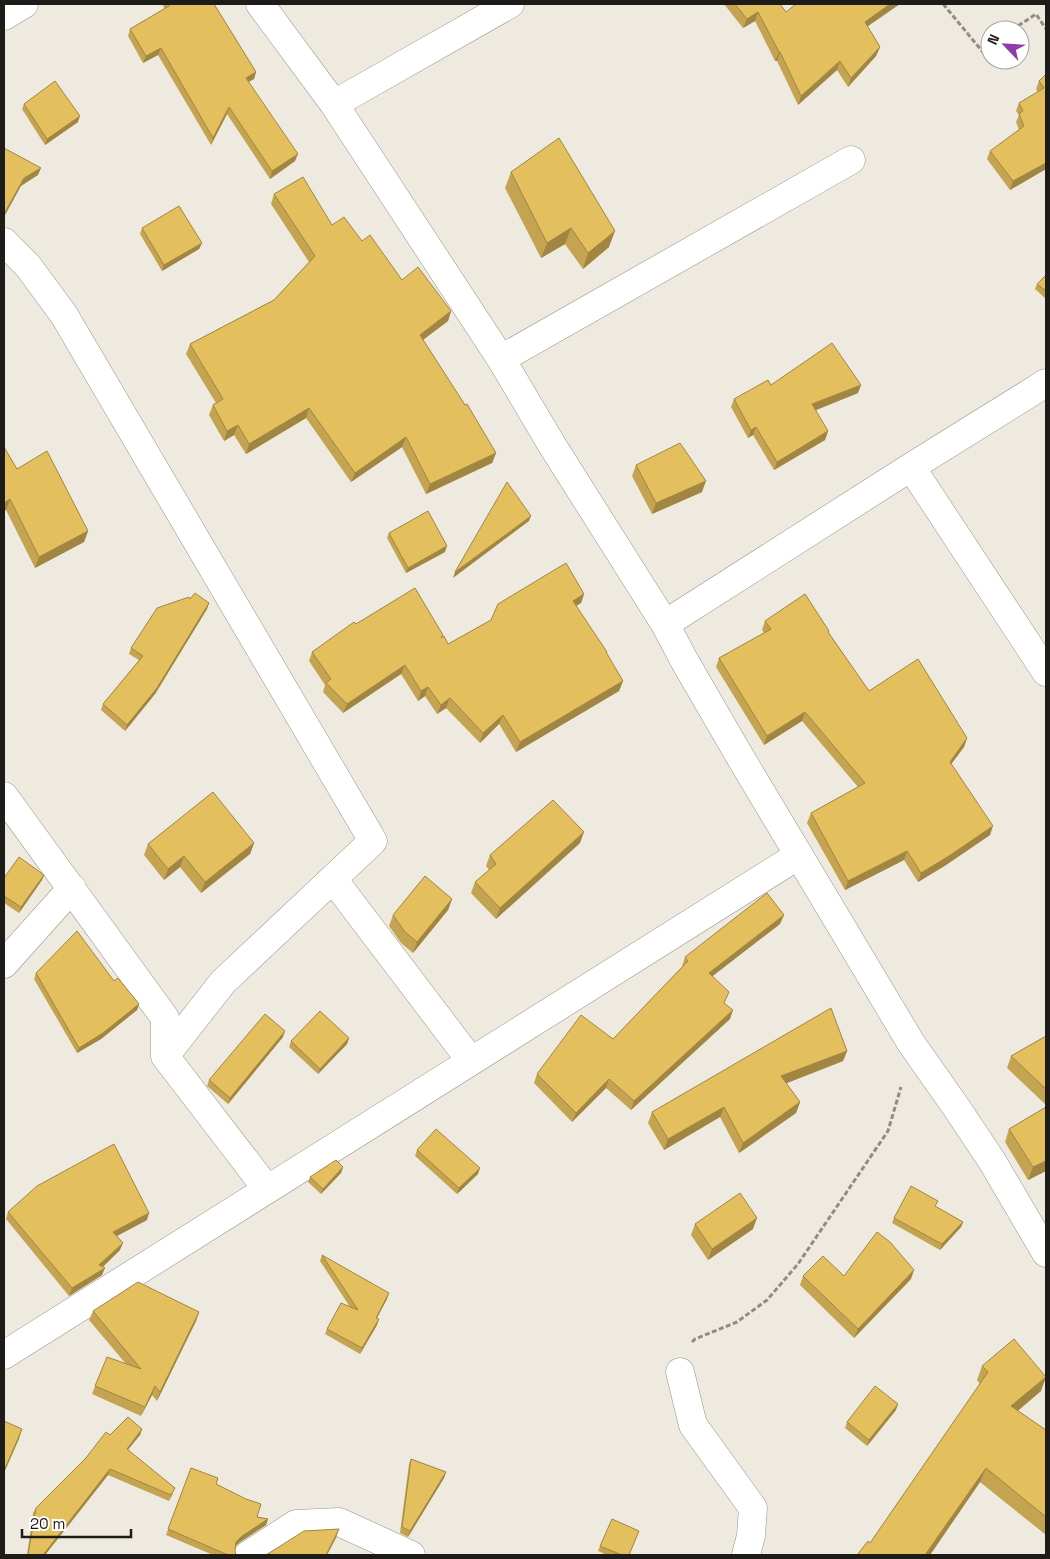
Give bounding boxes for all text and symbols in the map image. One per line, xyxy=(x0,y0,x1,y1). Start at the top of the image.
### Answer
north arrow xyxy=(980,20,1030,70)
text: N xyxy=(983,31,1003,48)
scale bar xyxy=(22,1506,131,1538)
text: 20 m xyxy=(30,1514,65,1533)

